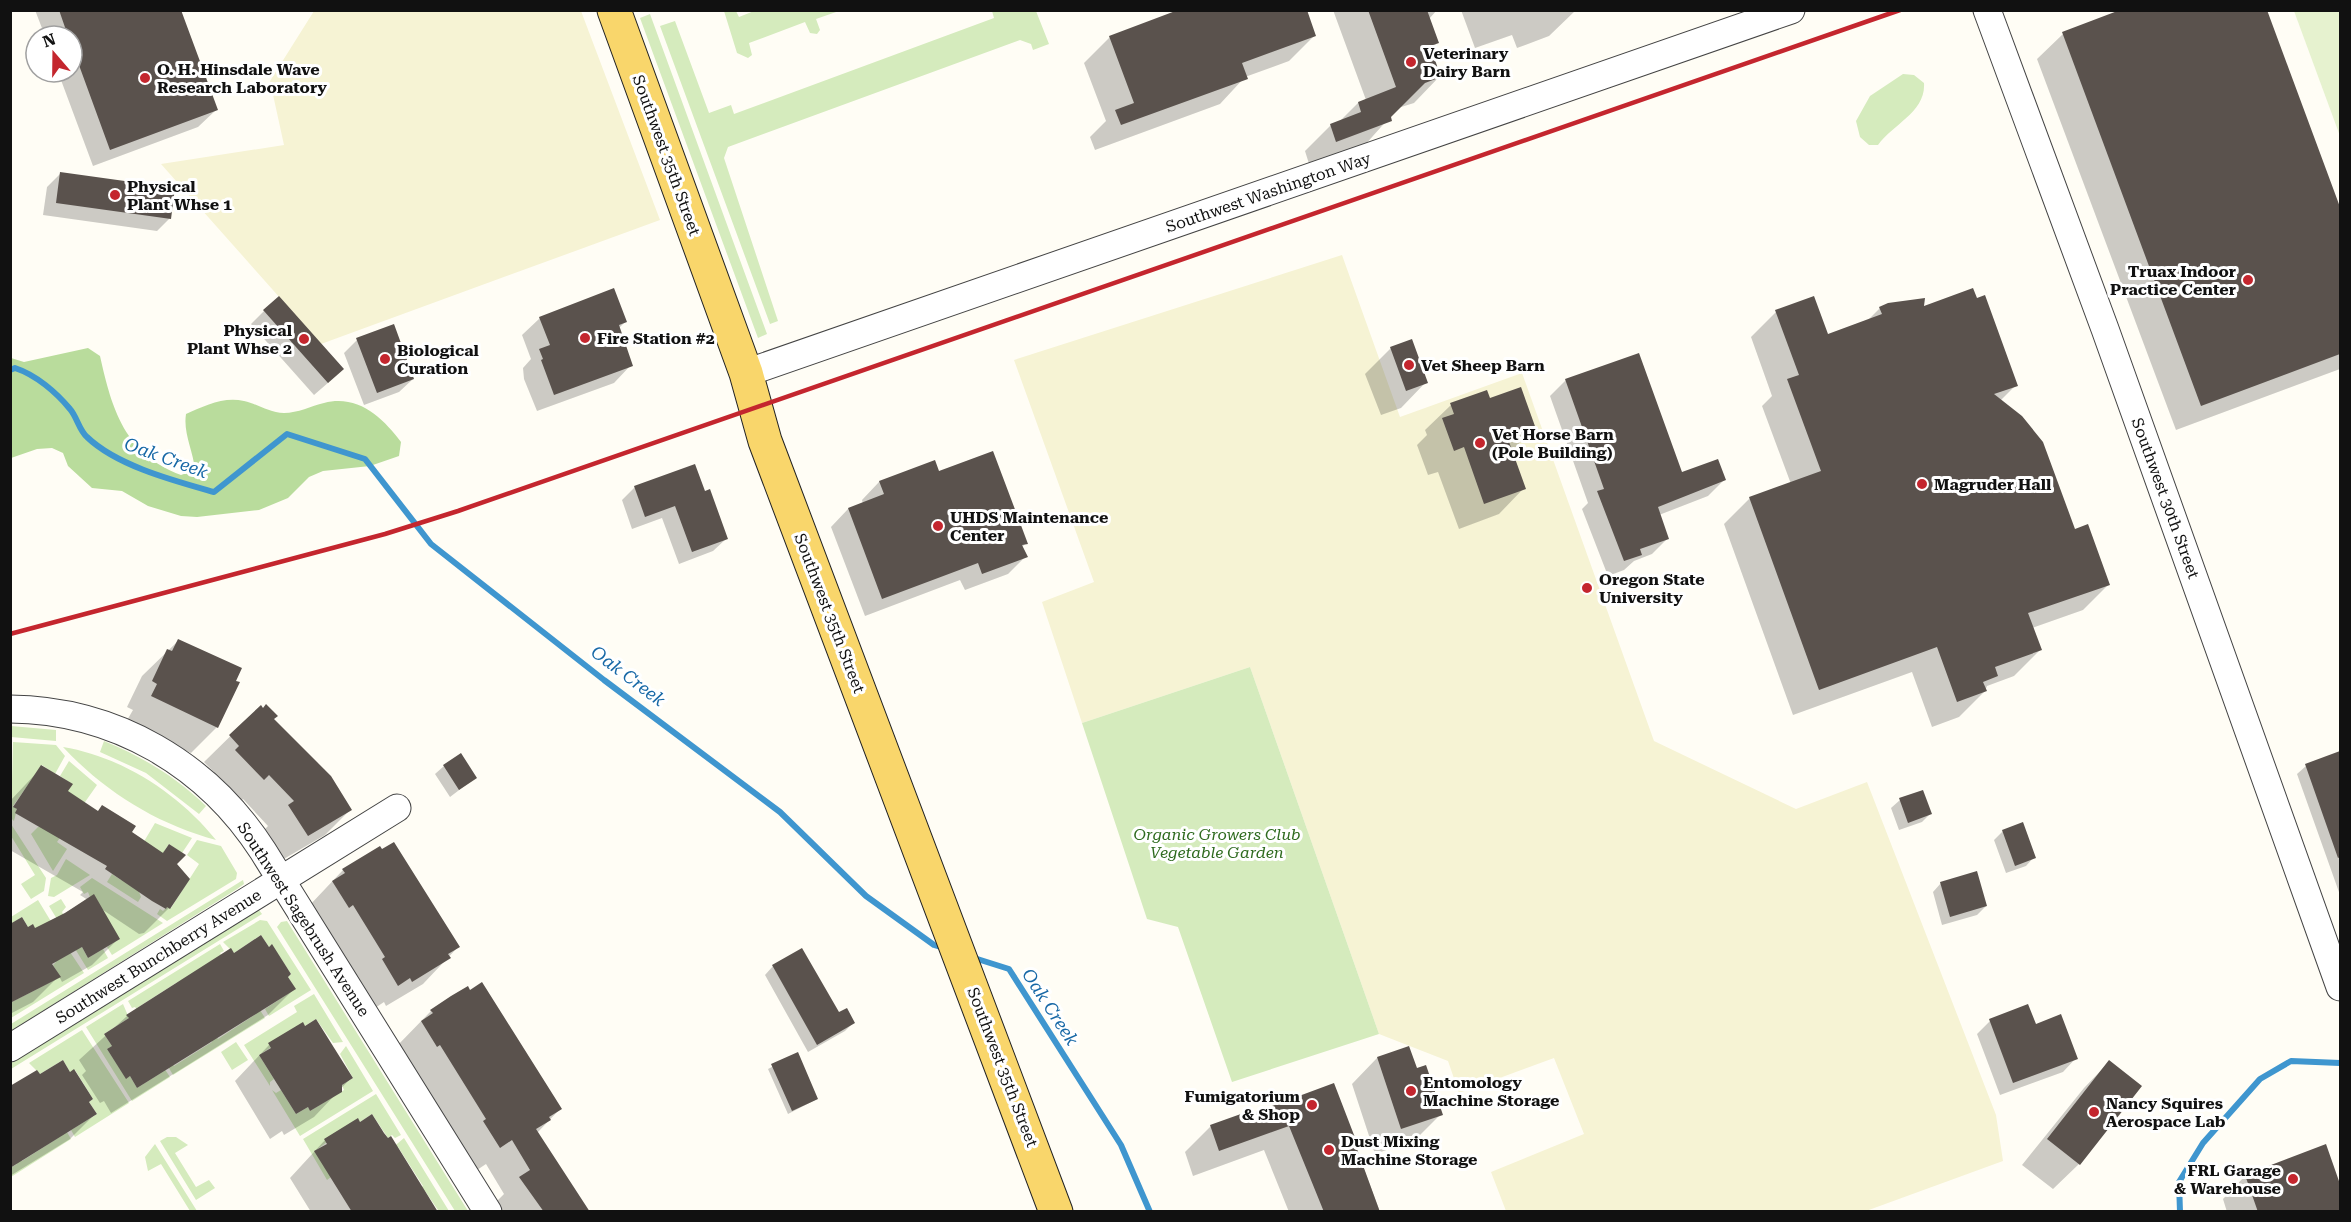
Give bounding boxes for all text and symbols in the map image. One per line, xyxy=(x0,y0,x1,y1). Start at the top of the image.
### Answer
north arrow xyxy=(24,24,84,84)
text: N xyxy=(40,29,58,51)
place label: Veterinary Dairy Barn xyxy=(1423,44,1511,81)
marker: Veterinary Dairy Barn xyxy=(1404,55,1418,69)
place label: O. H. Hinsdale Wave Research Laboratory xyxy=(157,60,327,97)
marker: O. H. Hinsdale Wave Research Laboratory xyxy=(138,71,152,85)
street label: Southwest 35th Street xyxy=(629,72,704,238)
street label: Southwest Washington Way xyxy=(1163,148,1374,237)
place label: Physical Plant Whse 1 xyxy=(127,177,232,214)
marker: Physical Plant Whse 1 xyxy=(108,188,122,202)
place label: Truax Indoor Practice Center xyxy=(2110,262,2236,299)
marker: Truax Indoor Practice Center xyxy=(2241,273,2255,287)
place label: Physical Plant Whse 2 xyxy=(187,321,293,358)
place label: Fire Station #2 xyxy=(597,329,715,348)
marker: Fire Station #2 xyxy=(578,331,592,345)
marker: Physical Plant Whse 2 xyxy=(297,332,311,346)
place label: Biological Curation xyxy=(397,341,480,378)
marker: Biological Curation xyxy=(378,352,392,366)
place label: Vet Sheep Barn xyxy=(1421,356,1545,375)
marker: Vet Sheep Barn xyxy=(1402,358,1416,372)
street label: Southwest 30th Street xyxy=(2128,415,2203,581)
place label: Vet Horse Barn (Pole Building) xyxy=(1492,425,1614,462)
water label: Oak Creek xyxy=(122,433,211,482)
marker: Vet Horse Barn (Pole Building) xyxy=(1473,436,1487,450)
place label: Magruder Hall xyxy=(1934,475,2052,494)
marker: Magruder Hall xyxy=(1915,477,1929,491)
place label: UHDS Maintenance Center xyxy=(950,508,1108,545)
marker: UHDS Maintenance Center xyxy=(931,519,945,533)
street label: Southwest 35th Street xyxy=(790,531,869,696)
place label: Oregon State University xyxy=(1599,570,1705,607)
marker: Oregon State University xyxy=(1580,581,1594,595)
water label: Oak Creek xyxy=(587,641,670,710)
street label: Southwest Sagebrush Avenue xyxy=(234,819,374,1020)
park label: Organic Growers Club Vegetable Garden xyxy=(1134,825,1300,862)
street label: Southwest Bunchberry Avenue xyxy=(52,885,265,1028)
water label: Oak Creek xyxy=(1018,964,1083,1049)
street label: Southwest 35th Street xyxy=(963,985,1042,1150)
place label: Entomology Machine Storage xyxy=(1423,1073,1559,1110)
marker: Entomology Machine Storage xyxy=(1404,1084,1418,1098)
place label: Fumigatorium & Shop xyxy=(1185,1087,1301,1124)
place label: Nancy Squires Aerospace Lab xyxy=(2106,1094,2226,1131)
marker: Fumigatorium & Shop xyxy=(1305,1098,1319,1112)
marker: Nancy Squires Aerospace Lab xyxy=(2087,1105,2101,1119)
place label: Dust Mixing Machine Storage xyxy=(1341,1132,1477,1169)
marker: Dust Mixing Machine Storage xyxy=(1322,1143,1336,1157)
place label: FRL Garage & Warehouse xyxy=(2174,1161,2281,1198)
marker: FRL Garage & Warehouse xyxy=(2286,1172,2300,1186)

